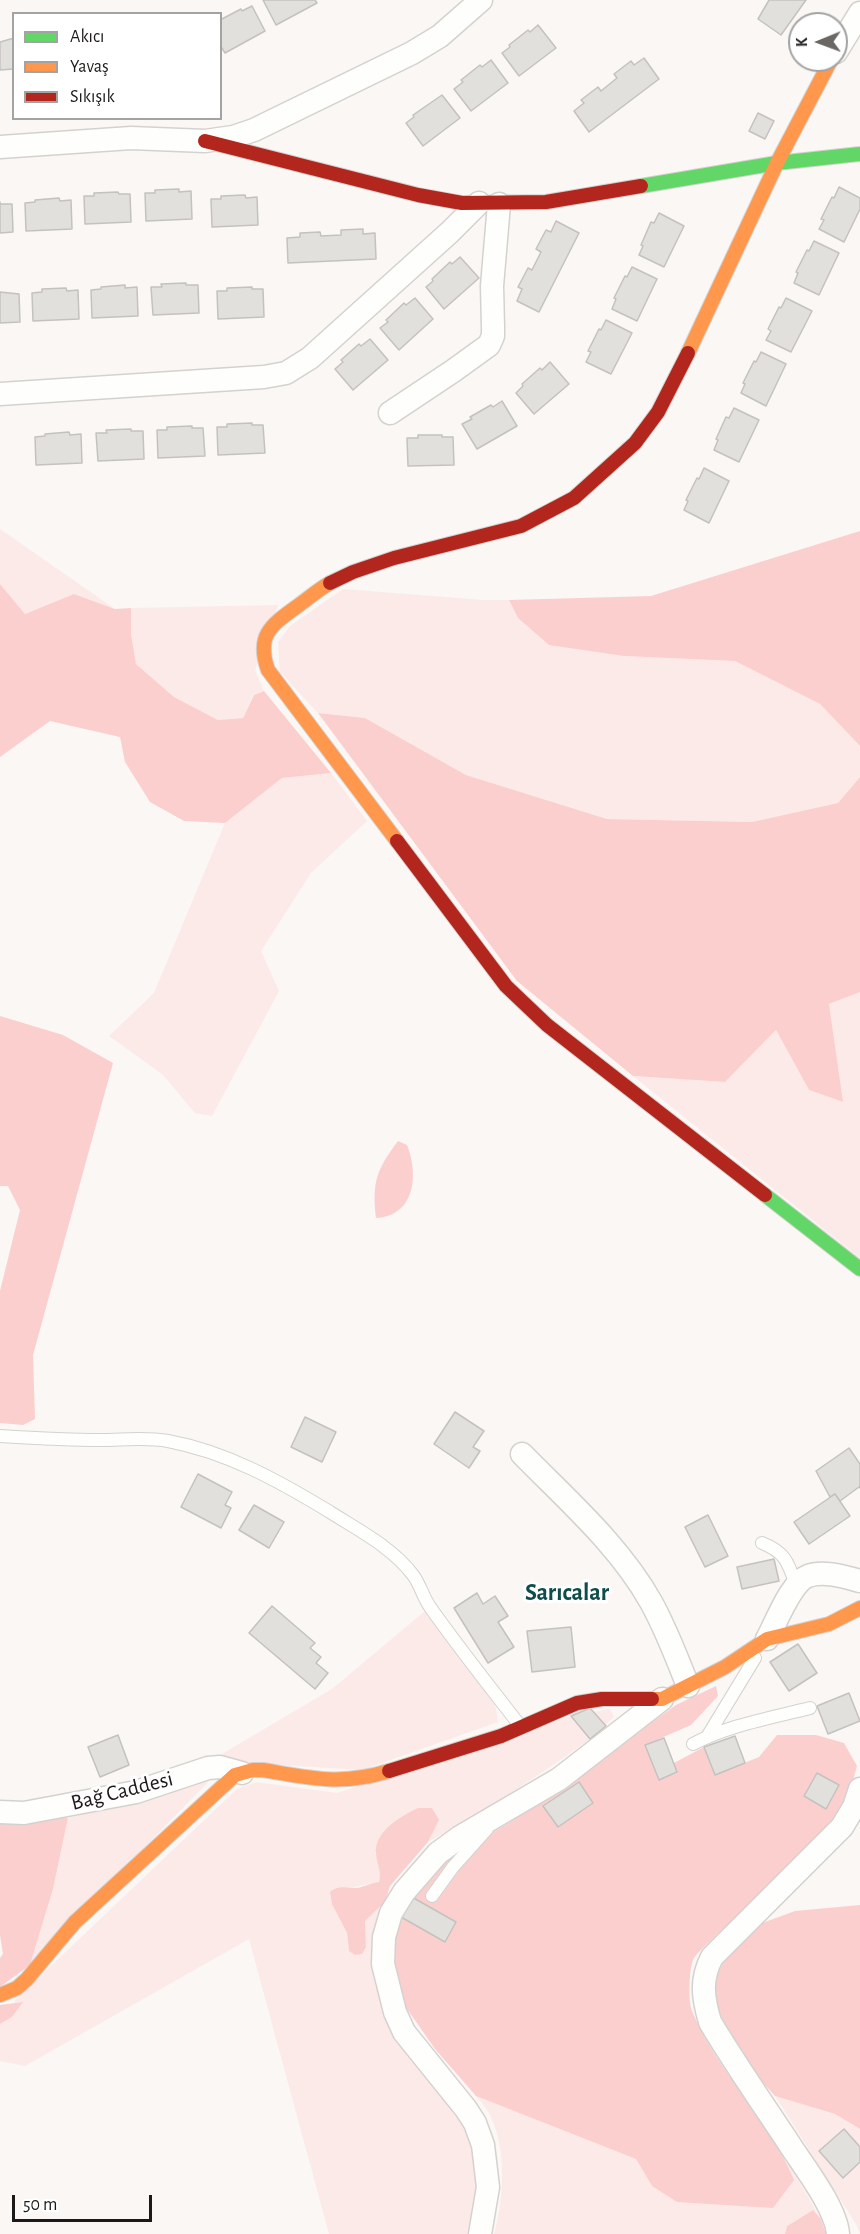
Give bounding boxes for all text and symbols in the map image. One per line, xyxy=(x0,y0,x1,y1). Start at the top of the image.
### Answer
legend xyxy=(12,12,222,120)
north arrow xyxy=(788,12,848,72)
text: Akıcı xyxy=(70,28,104,46)
text: K xyxy=(794,37,810,47)
text: Yavaş xyxy=(70,58,109,76)
text: Sıkışık xyxy=(70,88,115,106)
district label: Sarıcalar xyxy=(525,1579,609,1607)
street label: Bağ Caddesi xyxy=(68,1766,176,1816)
scale bar xyxy=(15,2183,154,2221)
text: 50 m xyxy=(23,2196,57,2214)

